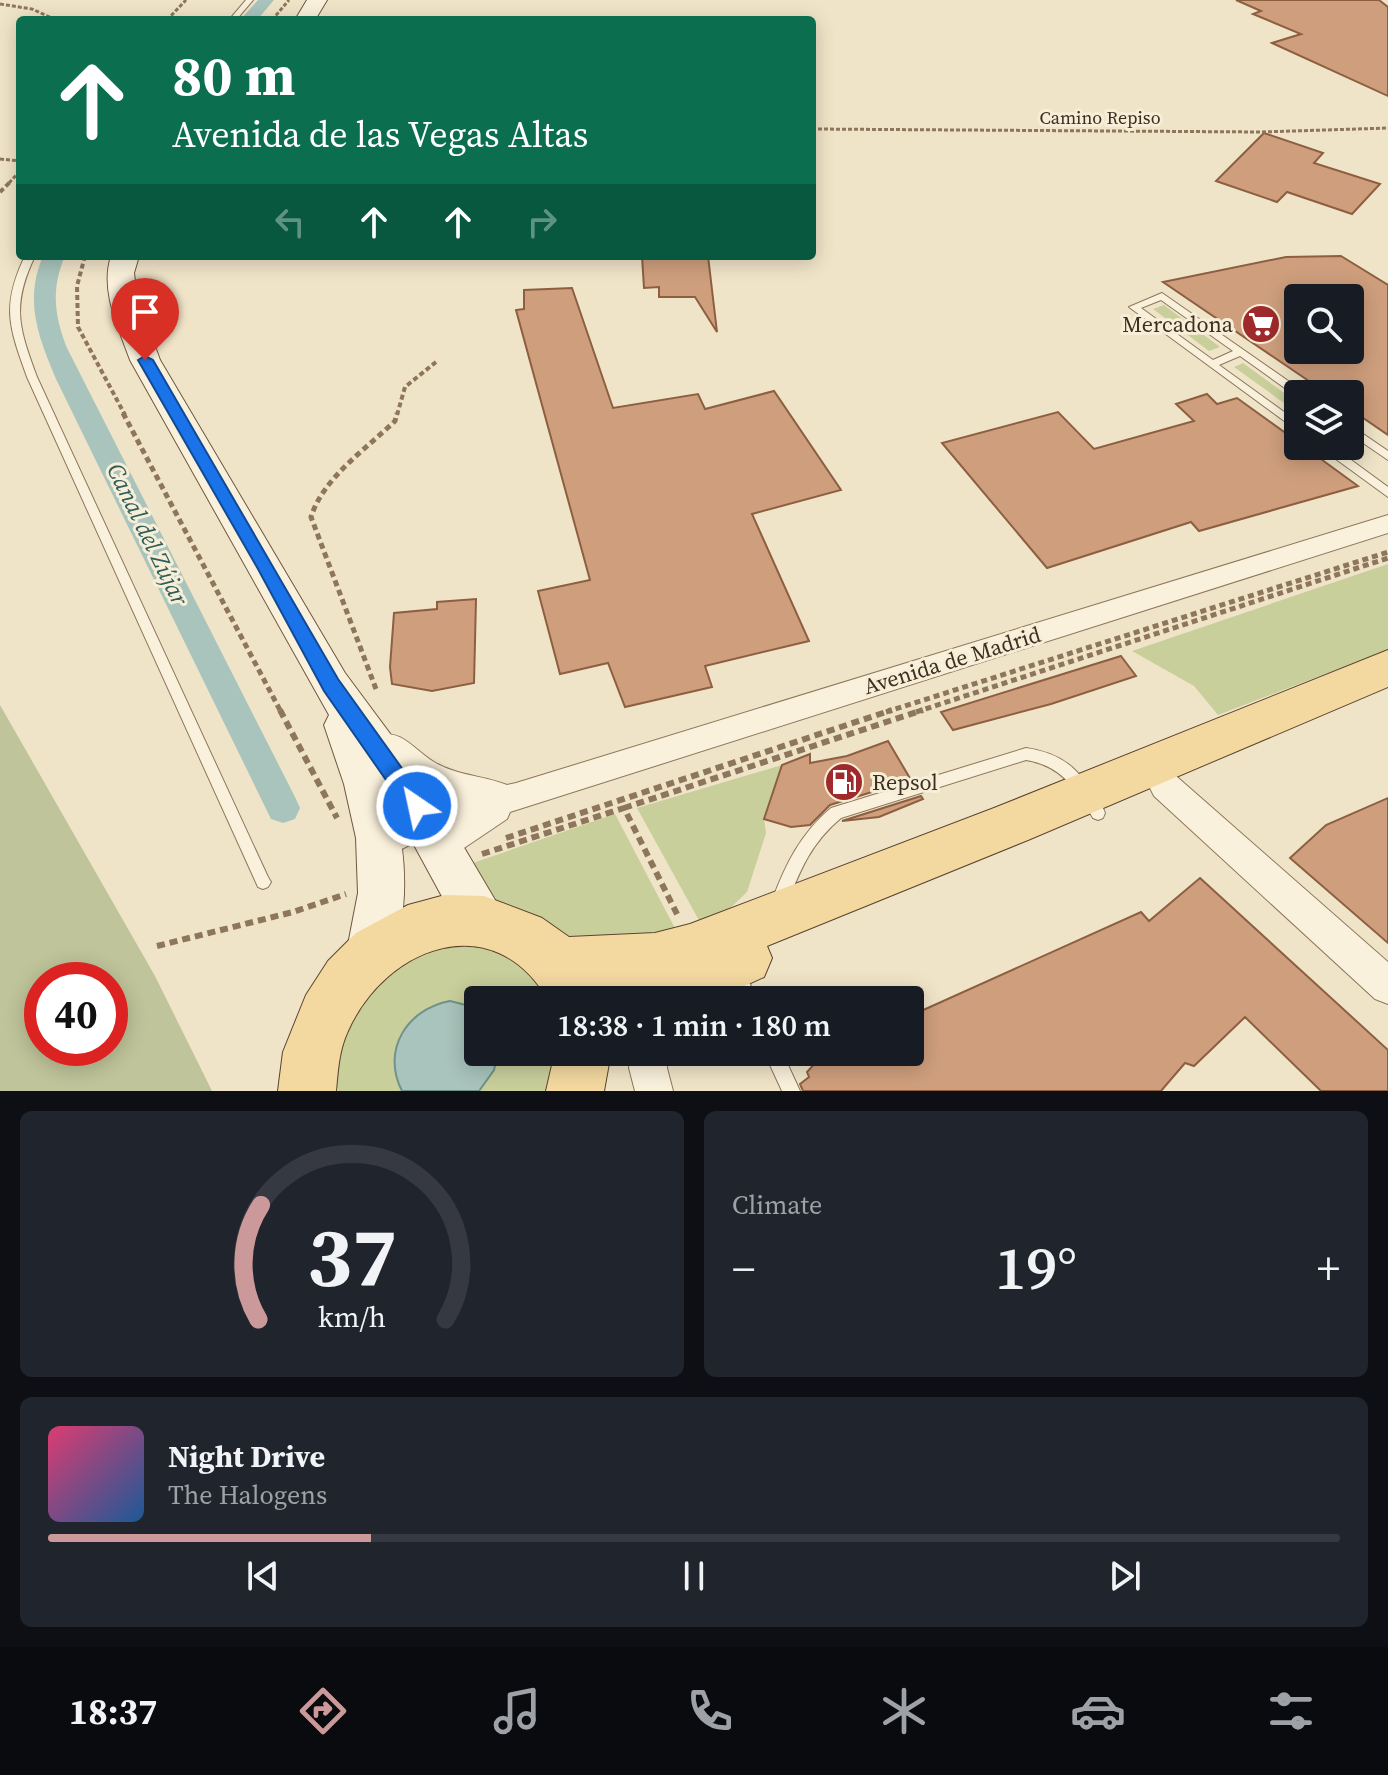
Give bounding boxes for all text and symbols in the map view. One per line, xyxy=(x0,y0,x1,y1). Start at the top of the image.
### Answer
text: 80 m xyxy=(172,37,295,114)
icon: ahead xyxy=(40,48,144,152)
street label: Camino Repiso xyxy=(1039,105,1161,130)
text: Avenida de las Vegas Altas xyxy=(172,110,588,159)
icon: left xyxy=(268,200,312,244)
icon: ahead xyxy=(352,200,396,244)
icon: ahead xyxy=(436,200,480,244)
icon: right xyxy=(520,200,564,244)
pin xyxy=(111,278,179,360)
map controls xyxy=(1284,284,1364,460)
button: search xyxy=(1284,284,1364,364)
icon: arrive xyxy=(123,290,167,334)
supermarket icon: Mercadona xyxy=(1240,303,1282,345)
place label: Mercadona xyxy=(1122,309,1234,339)
button: layers xyxy=(1284,380,1364,460)
water label: Canal del Zújar xyxy=(99,457,197,612)
street label: Avenida de Madrid xyxy=(860,619,1045,701)
fuel station icon: Repsol xyxy=(823,761,865,803)
position arrow xyxy=(375,764,459,848)
place label: Repsol xyxy=(872,767,938,797)
speed limit sign: 40 xyxy=(24,962,128,1066)
text: 18:38 · 1 min · 180 m xyxy=(557,1005,831,1046)
text: Climate xyxy=(732,1187,822,1223)
text: 37 xyxy=(307,1200,397,1314)
text: 19° xyxy=(995,1227,1077,1309)
text: − xyxy=(732,1238,755,1299)
text: + xyxy=(1317,1238,1340,1299)
text: km/h xyxy=(318,1297,386,1337)
text: Night Drive xyxy=(168,1436,325,1477)
text: The Halogens xyxy=(168,1477,327,1513)
icon: previous xyxy=(241,1554,285,1598)
icon: pause xyxy=(672,1554,716,1598)
icon: next xyxy=(1103,1554,1147,1598)
icon: directions xyxy=(295,1683,351,1739)
icon: music xyxy=(489,1683,545,1739)
icon: phone xyxy=(682,1683,738,1739)
icon: climate xyxy=(876,1683,932,1739)
icon: car xyxy=(1070,1683,1126,1739)
icon: filters xyxy=(1263,1683,1319,1739)
text: 18:37 xyxy=(69,1687,158,1736)

